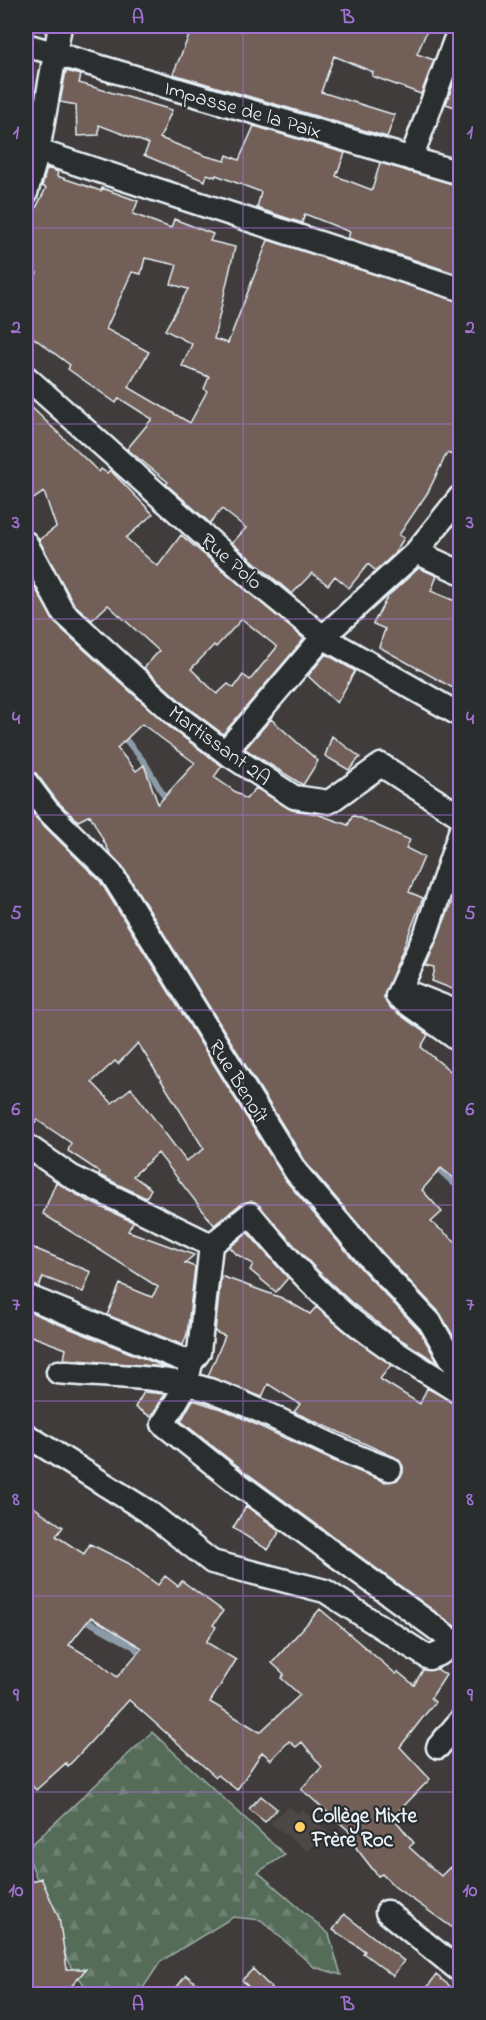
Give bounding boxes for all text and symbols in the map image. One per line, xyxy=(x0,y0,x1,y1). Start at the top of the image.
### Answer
text: A xyxy=(132,4,144,33)
text: B xyxy=(340,4,355,33)
street label: Impasse de la Paix xyxy=(160,74,324,148)
text: 1 xyxy=(13,119,20,148)
text: 1 xyxy=(467,119,474,148)
text: 2 xyxy=(10,314,21,343)
text: 2 xyxy=(464,314,475,343)
text: 3 xyxy=(11,509,20,538)
text: 3 xyxy=(465,509,474,538)
street label: Rue Polo xyxy=(193,527,268,598)
street label: Martissant 2A xyxy=(161,699,276,794)
text: 4 xyxy=(12,705,21,734)
text: 4 xyxy=(466,705,475,734)
text: 5 xyxy=(10,900,22,929)
text: 5 xyxy=(464,900,476,929)
street label: Rue Benoît xyxy=(200,1034,275,1130)
text: 6 xyxy=(12,1096,21,1125)
text: 6 xyxy=(466,1096,475,1125)
text: 7 xyxy=(12,1291,21,1320)
text: 7 xyxy=(466,1291,475,1320)
text: 8 xyxy=(11,1486,20,1515)
text: 8 xyxy=(465,1486,474,1515)
text: 9 xyxy=(12,1682,20,1711)
text: 9 xyxy=(466,1682,474,1711)
place label: Collège Mixte Frère Roc xyxy=(311,1802,417,1856)
marker: Collège Mixte Frère Roc xyxy=(293,1820,307,1834)
text: 10 xyxy=(9,1877,24,1906)
text: 10 xyxy=(463,1877,478,1906)
text: A xyxy=(132,1991,144,2020)
text: B xyxy=(340,1991,355,2020)

